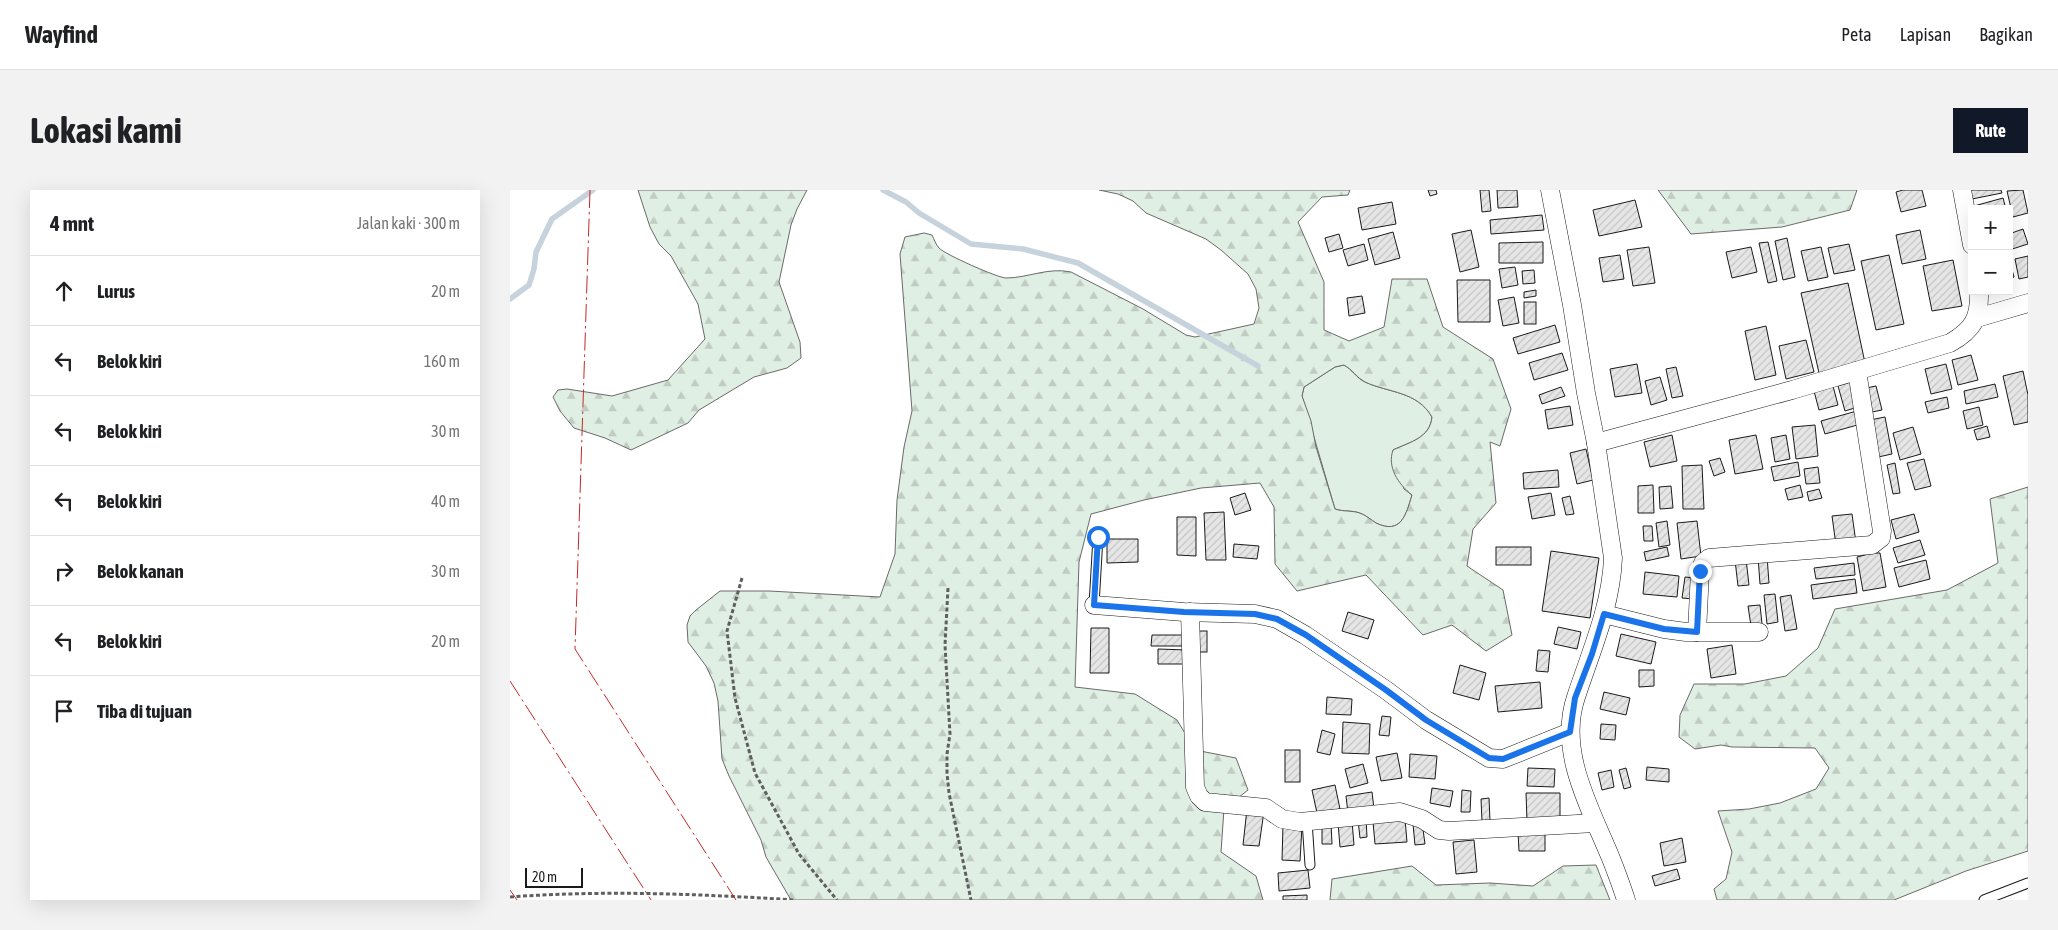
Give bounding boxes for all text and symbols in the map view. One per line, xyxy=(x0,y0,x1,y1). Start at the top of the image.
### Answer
text: Wayfind xyxy=(25,21,98,48)
text: Peta xyxy=(1841,24,1872,45)
text: Lapisan xyxy=(1900,24,1951,45)
text: Bagikan xyxy=(1979,24,2033,45)
button: Rute xyxy=(1953,108,2028,153)
text: Lokasi kami xyxy=(30,110,182,150)
map controls xyxy=(1968,205,2013,295)
button: + xyxy=(1968,205,2013,250)
text: 4 mnt xyxy=(50,211,94,235)
text: Jalan kaki · 300 m xyxy=(357,214,460,232)
button: − xyxy=(1968,250,2013,295)
icon: ahead xyxy=(50,277,78,305)
text: Lurus xyxy=(97,280,135,302)
text: 20 m xyxy=(431,282,460,300)
icon: left xyxy=(50,347,78,375)
text: Belok kiri xyxy=(97,350,162,372)
text: 160 m xyxy=(424,352,460,370)
icon: left xyxy=(50,417,78,445)
text: Belok kiri xyxy=(97,420,162,442)
text: 30 m xyxy=(431,422,460,440)
icon: left xyxy=(50,487,78,515)
text: Belok kiri xyxy=(97,490,162,512)
text: 40 m xyxy=(431,492,460,510)
route start xyxy=(1087,526,1110,549)
icon: right xyxy=(50,557,78,585)
text: Belok kanan xyxy=(97,560,184,582)
route end xyxy=(1689,560,1712,583)
text: 30 m xyxy=(431,562,460,580)
icon: left xyxy=(50,627,78,655)
text: Belok kiri xyxy=(97,630,162,652)
text: 20 m xyxy=(431,632,460,650)
icon: arrive xyxy=(50,697,78,725)
text: Tiba di tujuan xyxy=(97,700,192,722)
scale bar xyxy=(525,865,582,888)
text: 20 m xyxy=(532,869,557,885)

